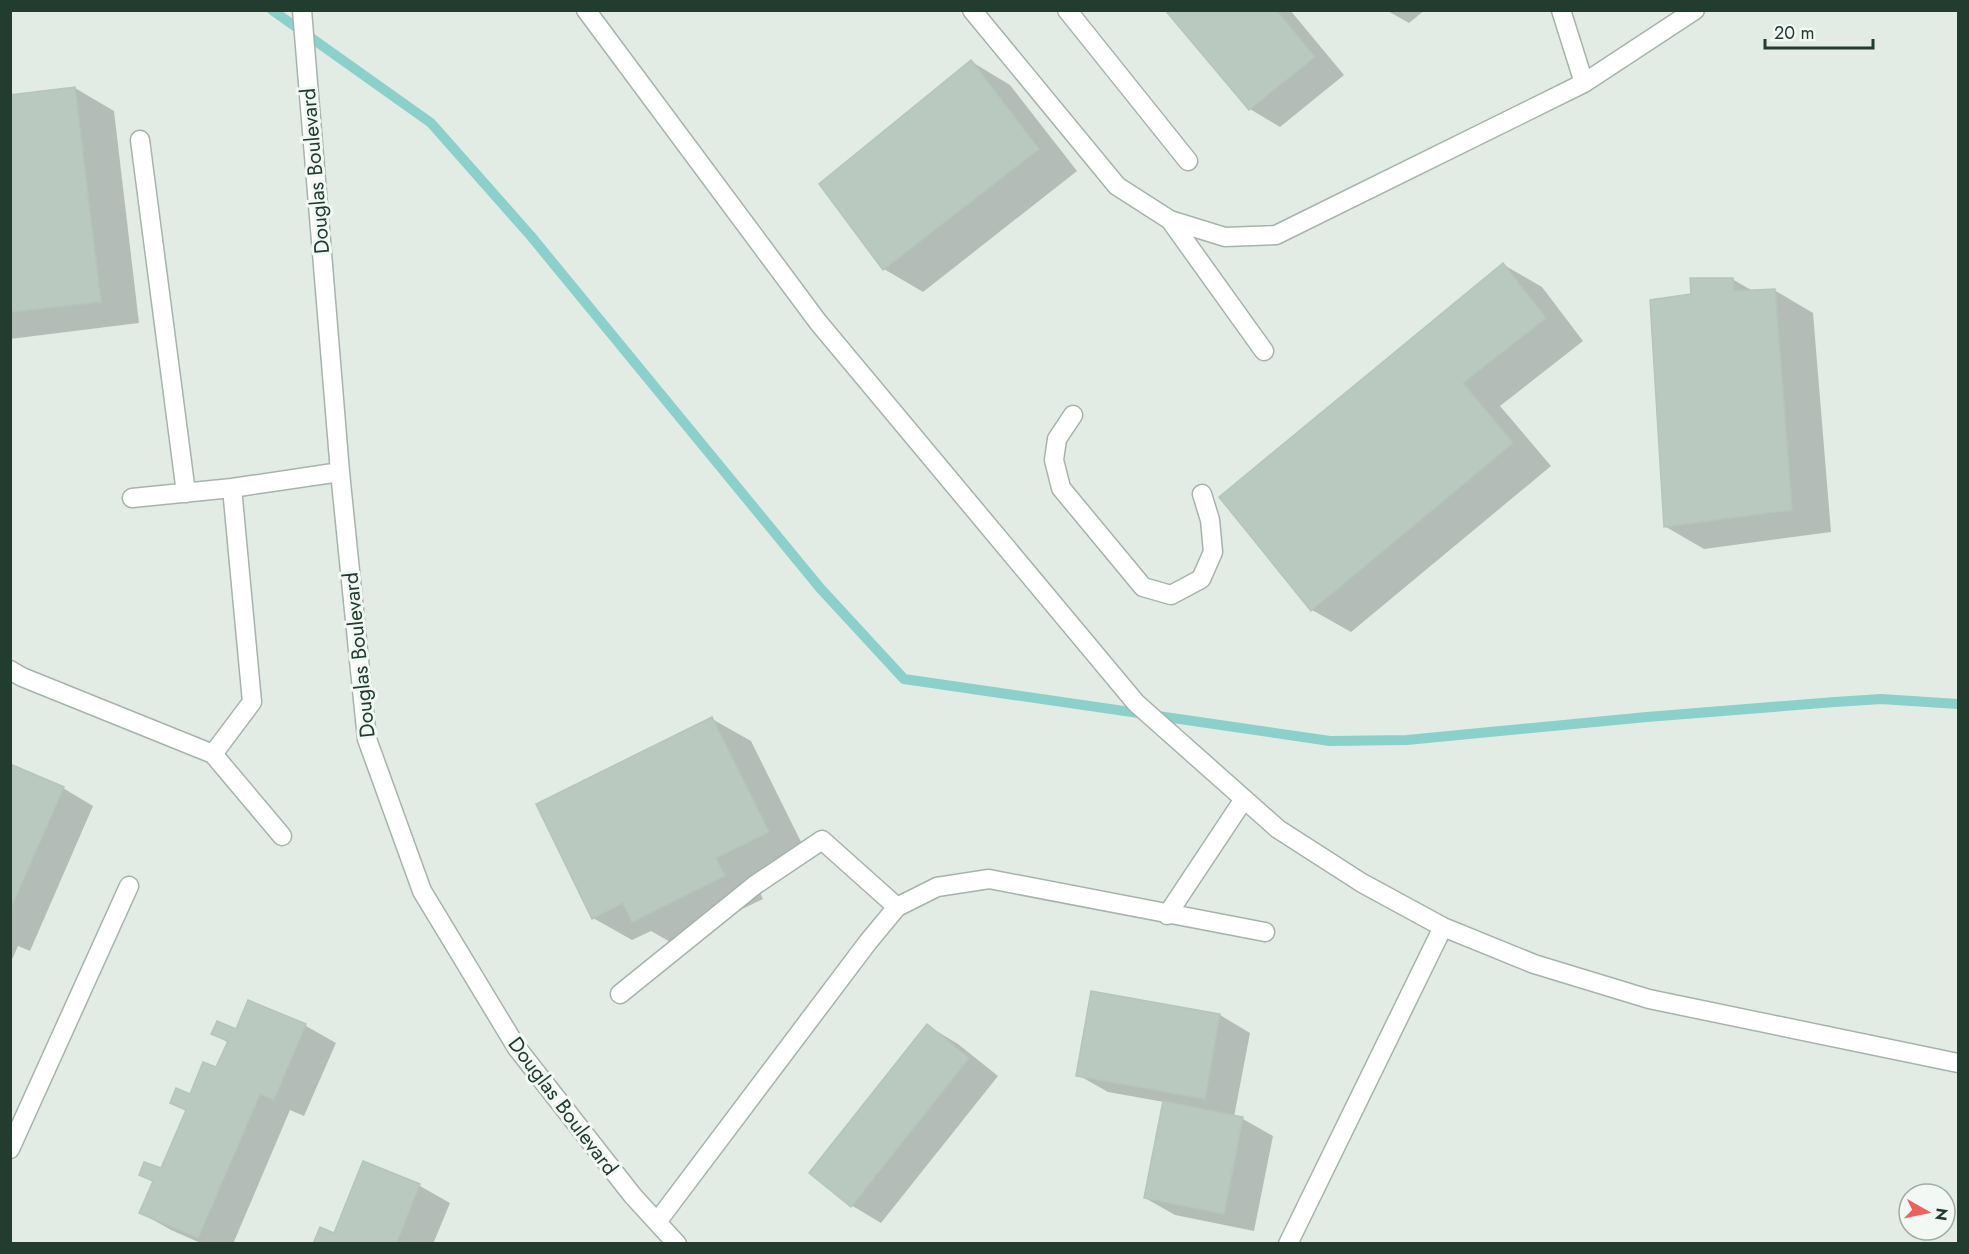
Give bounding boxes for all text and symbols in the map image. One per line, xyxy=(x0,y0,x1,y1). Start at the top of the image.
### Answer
scale bar xyxy=(1765,12,1873,50)
text: 20 m xyxy=(1774,20,1814,46)
street label: Douglas Boulevard xyxy=(293,87,337,255)
street label: Douglas Boulevard xyxy=(335,571,383,739)
street label: Douglas Boulevard xyxy=(501,1030,625,1182)
north arrow xyxy=(1897,1182,1957,1242)
text: N xyxy=(1929,1206,1954,1222)

